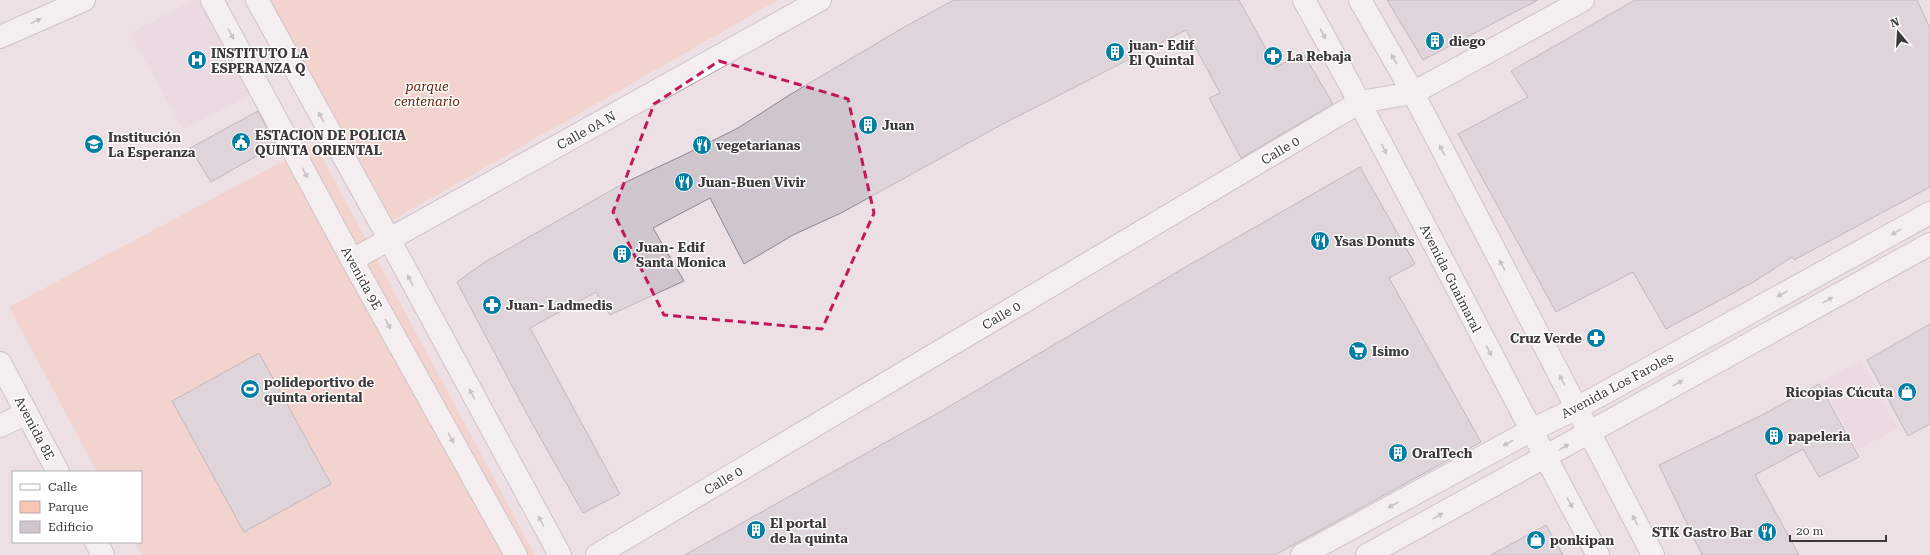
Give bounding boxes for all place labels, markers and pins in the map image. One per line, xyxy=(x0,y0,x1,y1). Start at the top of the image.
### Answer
building icon: diego xyxy=(1424,30,1446,52)
place label: diego xyxy=(1449,34,1486,49)
place label: juan- Edif El Quintal xyxy=(1127,38,1195,68)
building icon: juan- Edif El Quintal xyxy=(1104,41,1126,63)
pharmacy icon: La Rebaja xyxy=(1262,45,1284,67)
place label: INSTITUTO LA ESPERANZA Q xyxy=(211,46,309,76)
hospital icon: INSTITUTO LA ESPERANZA Q xyxy=(186,49,208,71)
place label: La Rebaja xyxy=(1287,49,1352,64)
building icon: Juan xyxy=(857,114,879,136)
place label: Juan xyxy=(882,118,915,133)
place label: ESTACION DE POLICIA QUINTA ORIENTAL xyxy=(255,128,407,158)
place label: Institución La Esperanza xyxy=(108,130,196,160)
public building icon: ESTACION DE POLICIA QUINTA ORIENTAL xyxy=(230,131,252,153)
school or university icon: Institución La Esperanza xyxy=(83,133,105,155)
restaurant icon: vegetarianas xyxy=(691,134,713,156)
place label: vegetarianas xyxy=(716,138,801,153)
restaurant icon: Juan-Buen Vivir xyxy=(673,171,695,193)
place label: Juan-Buen Vivir xyxy=(698,175,806,190)
restaurant icon: Ysas Donuts xyxy=(1309,230,1331,252)
place label: Ysas Donuts xyxy=(1334,234,1415,249)
place label: Juan- Edif Santa Monica xyxy=(636,240,726,270)
building icon: Juan- Edif Santa Monica xyxy=(611,243,633,265)
pharmacy icon: Juan- Ladmedis xyxy=(481,294,503,316)
place label: Juan- Ladmedis xyxy=(506,298,613,313)
pharmacy icon: Cruz Verde xyxy=(1585,327,1607,349)
place label: Cruz Verde xyxy=(1510,331,1582,346)
supermarket icon: Isimo xyxy=(1347,340,1369,362)
place label: Isimo xyxy=(1372,344,1409,359)
place label: polideportivo de quinta oriental xyxy=(264,375,375,405)
sports icon: polideportivo de quinta oriental xyxy=(239,378,261,400)
shop icon: Ricopias Cúcuta xyxy=(1896,381,1918,403)
place label: Ricopias Cúcuta xyxy=(1786,385,1893,400)
building icon: papeleria xyxy=(1763,425,1785,447)
place label: papeleria xyxy=(1788,429,1851,444)
building icon: OralTech xyxy=(1387,442,1409,464)
place label: OralTech xyxy=(1412,446,1473,461)
place label: El portal de la quinta xyxy=(770,516,848,546)
building icon: El portal de la quinta xyxy=(745,519,767,541)
restaurant icon: STK Gastro Bar xyxy=(1756,521,1778,543)
place label: STK Gastro Bar xyxy=(1652,525,1753,540)
shop icon: ponkipan xyxy=(1525,529,1547,551)
place label: ponkipan xyxy=(1550,533,1614,548)

